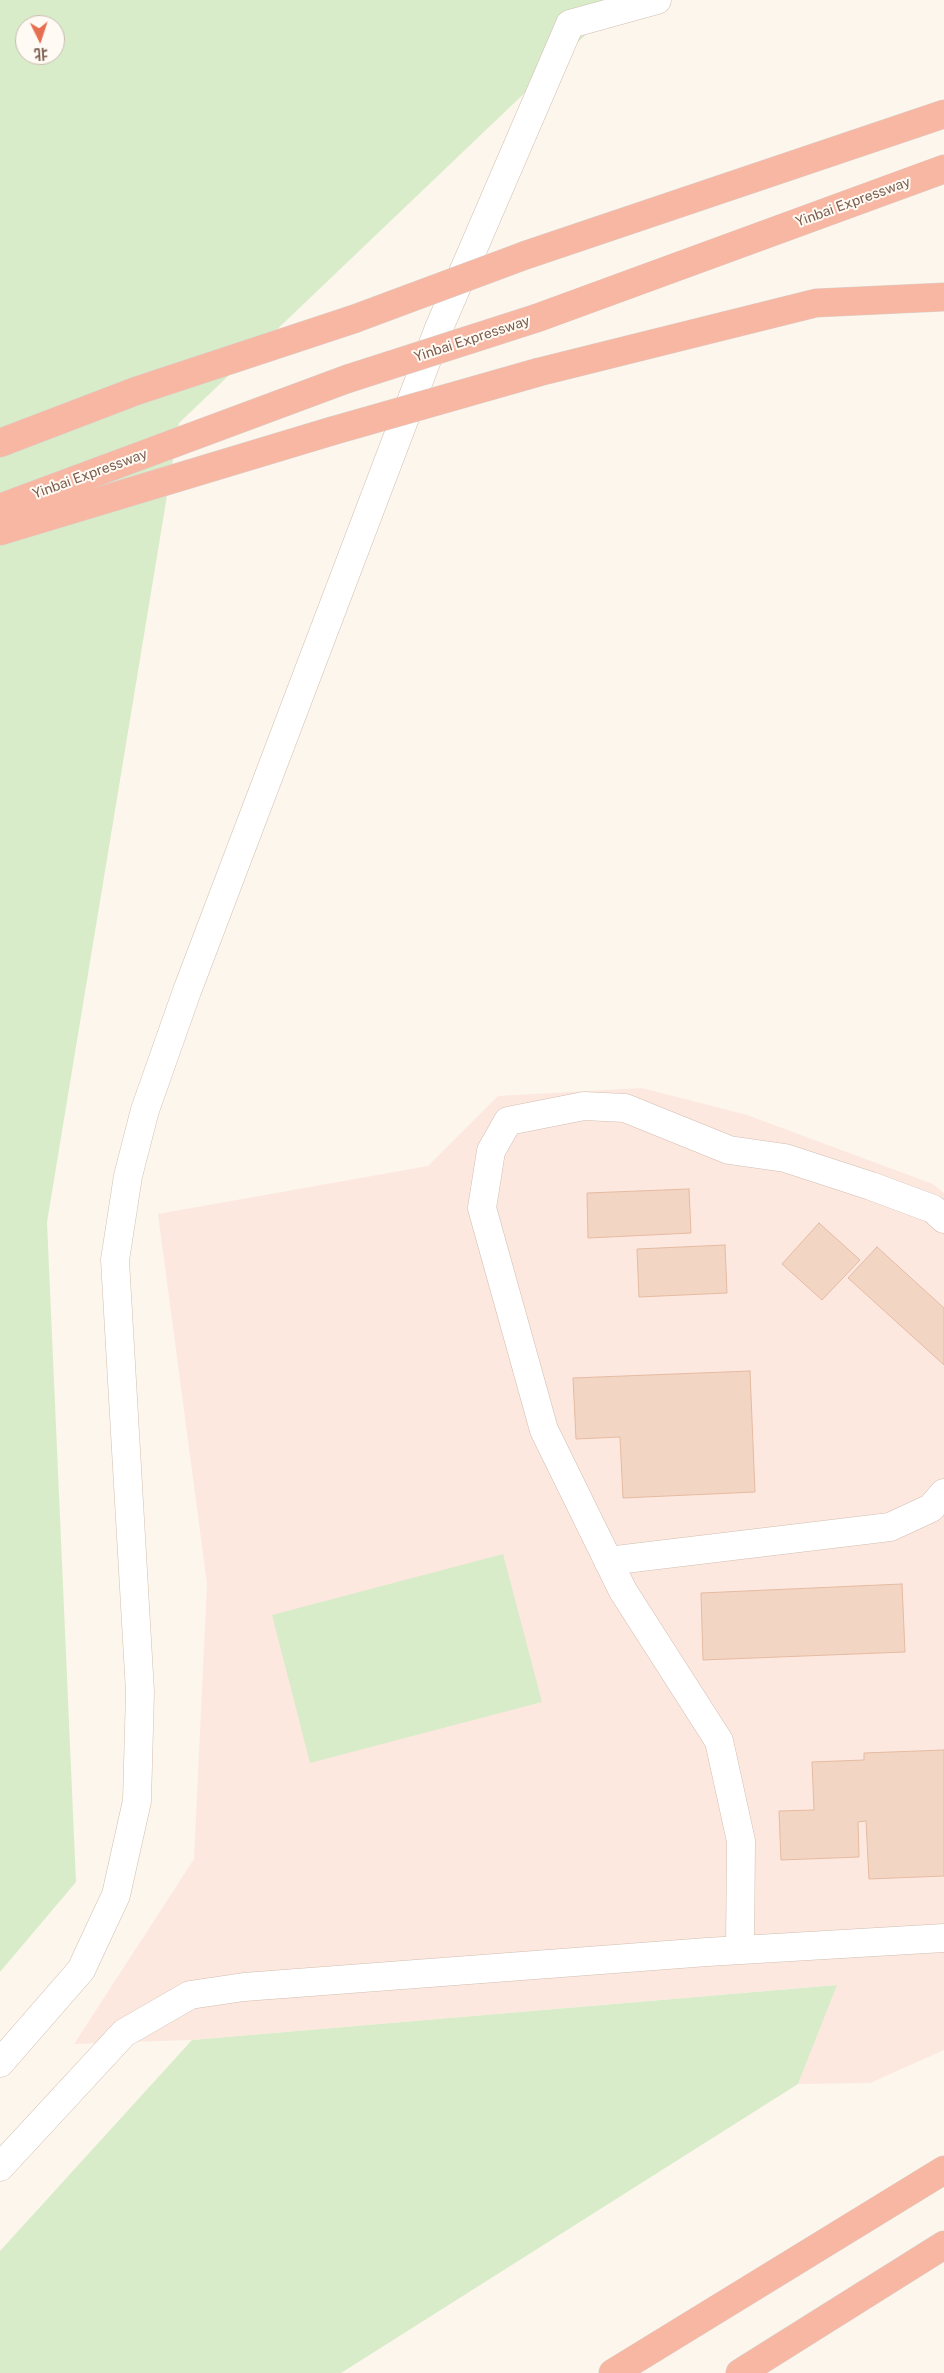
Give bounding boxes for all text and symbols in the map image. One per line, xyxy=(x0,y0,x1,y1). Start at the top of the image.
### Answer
north arrow xyxy=(15,15,65,65)
text: 北 xyxy=(33,45,49,62)
street label: Yinbai Expressway xyxy=(793,173,913,231)
street label: Yinbai Expressway xyxy=(412,312,532,366)
street label: Yinbai Expressway xyxy=(30,445,150,503)

